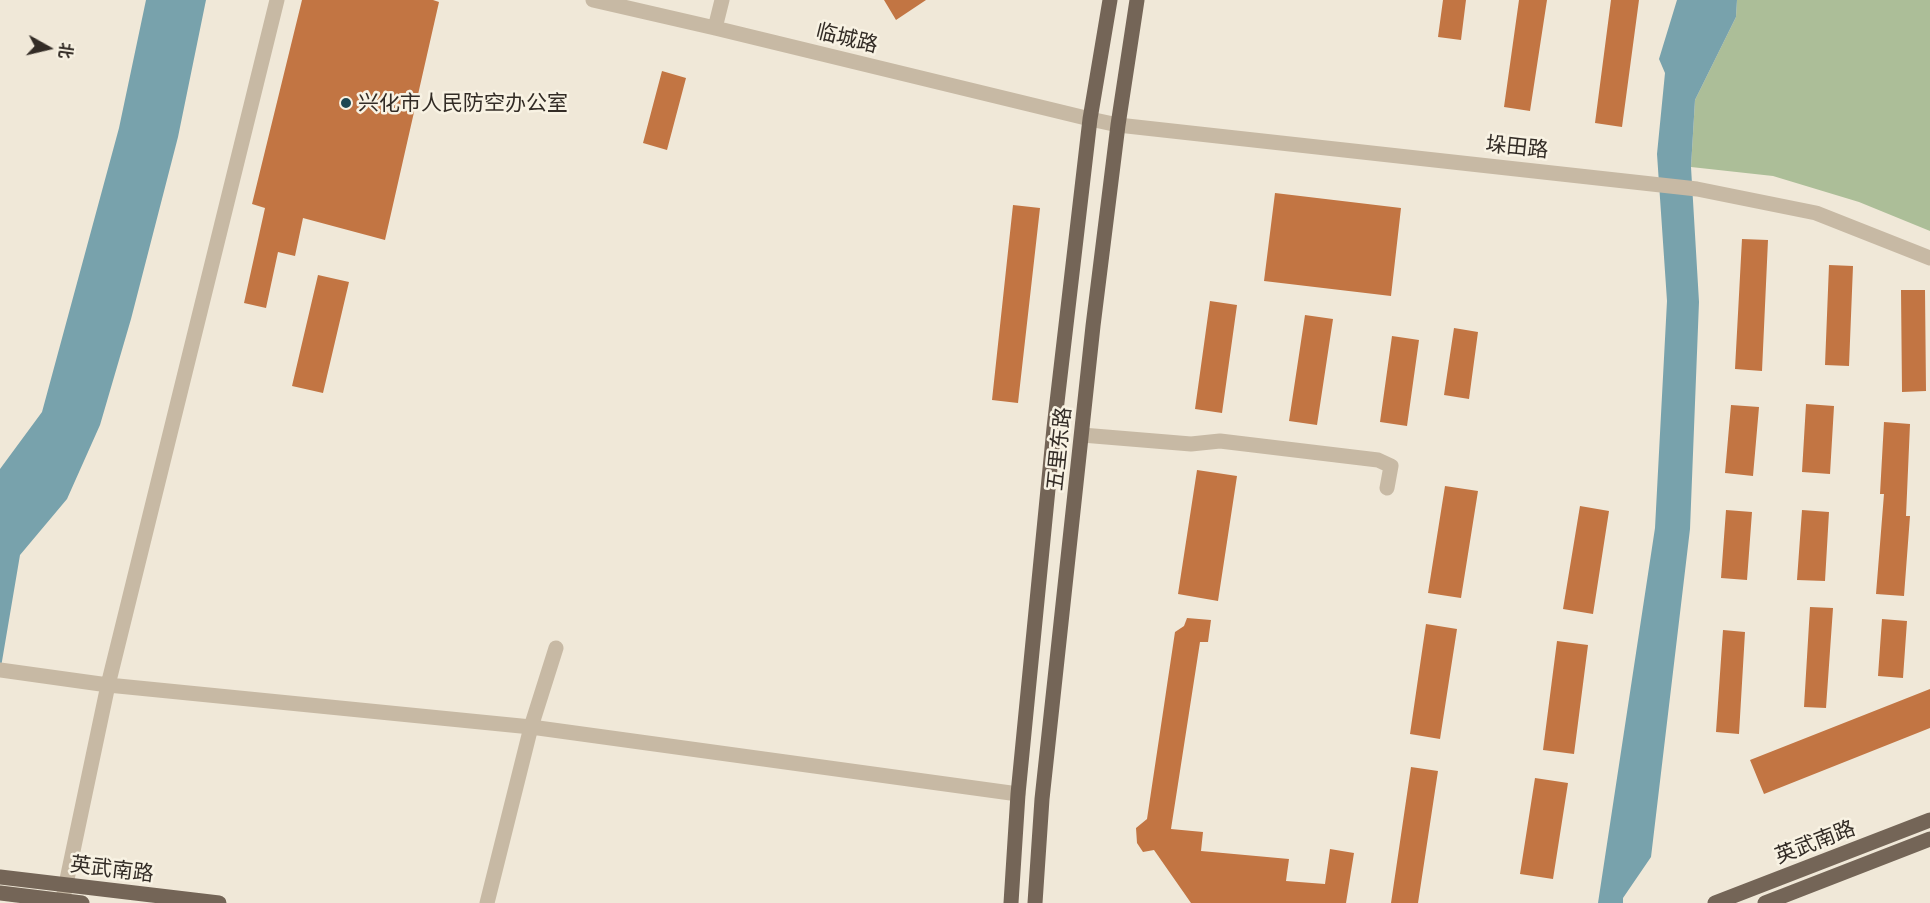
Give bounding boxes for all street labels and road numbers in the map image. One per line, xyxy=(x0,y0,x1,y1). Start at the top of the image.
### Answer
street label: 临城路 xyxy=(813,18,881,58)
street label: 垛田路 xyxy=(1484,131,1550,163)
street label: 五里东路 xyxy=(1042,406,1076,492)
street label: 英武南路 xyxy=(1771,815,1859,869)
street label: 英武南路 xyxy=(69,851,155,887)

